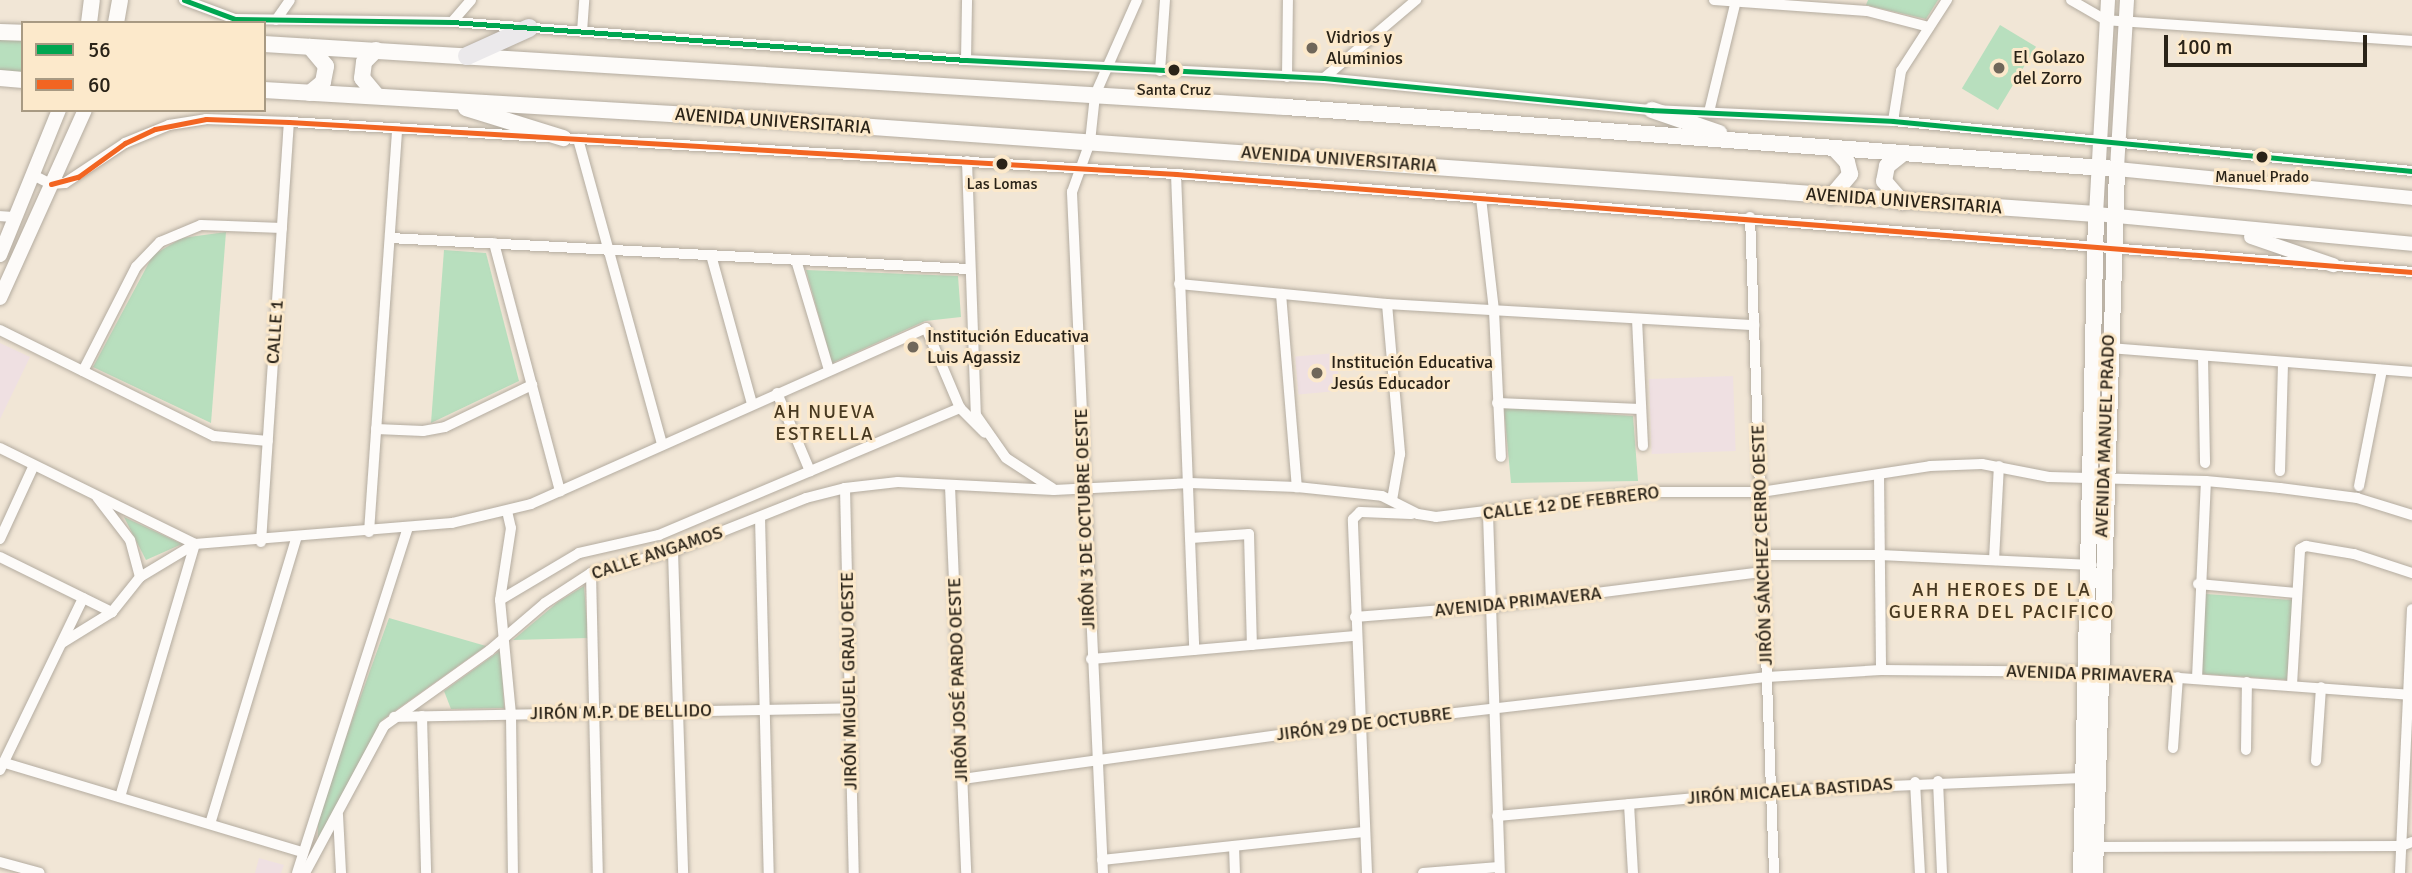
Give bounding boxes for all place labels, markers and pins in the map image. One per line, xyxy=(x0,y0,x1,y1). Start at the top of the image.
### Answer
place label: Vidrios y Aluminios xyxy=(1326,27,1403,70)
marker: Vidrios y Aluminios xyxy=(1304,40,1320,56)
place label: El Golazo del Zorro xyxy=(2013,47,2085,90)
marker: El Golazo del Zorro xyxy=(1991,60,2007,76)
marker: Santa Cruz xyxy=(1167,63,1181,77)
place label: Santa Cruz xyxy=(1137,80,1211,100)
marker: Manuel Prado xyxy=(2255,150,2269,164)
marker: Las Lomas xyxy=(995,157,1009,171)
place label: Manuel Prado xyxy=(2215,167,2309,187)
place label: Las Lomas xyxy=(967,174,1037,194)
place label: Institución Educativa Luis Agassiz xyxy=(927,326,1089,368)
marker: Institución Educativa Luis Agassiz xyxy=(905,339,921,355)
place label: Institución Educativa Jesús Educador xyxy=(1331,352,1493,394)
marker: Institución Educativa Jesús Educador xyxy=(1309,365,1325,381)

